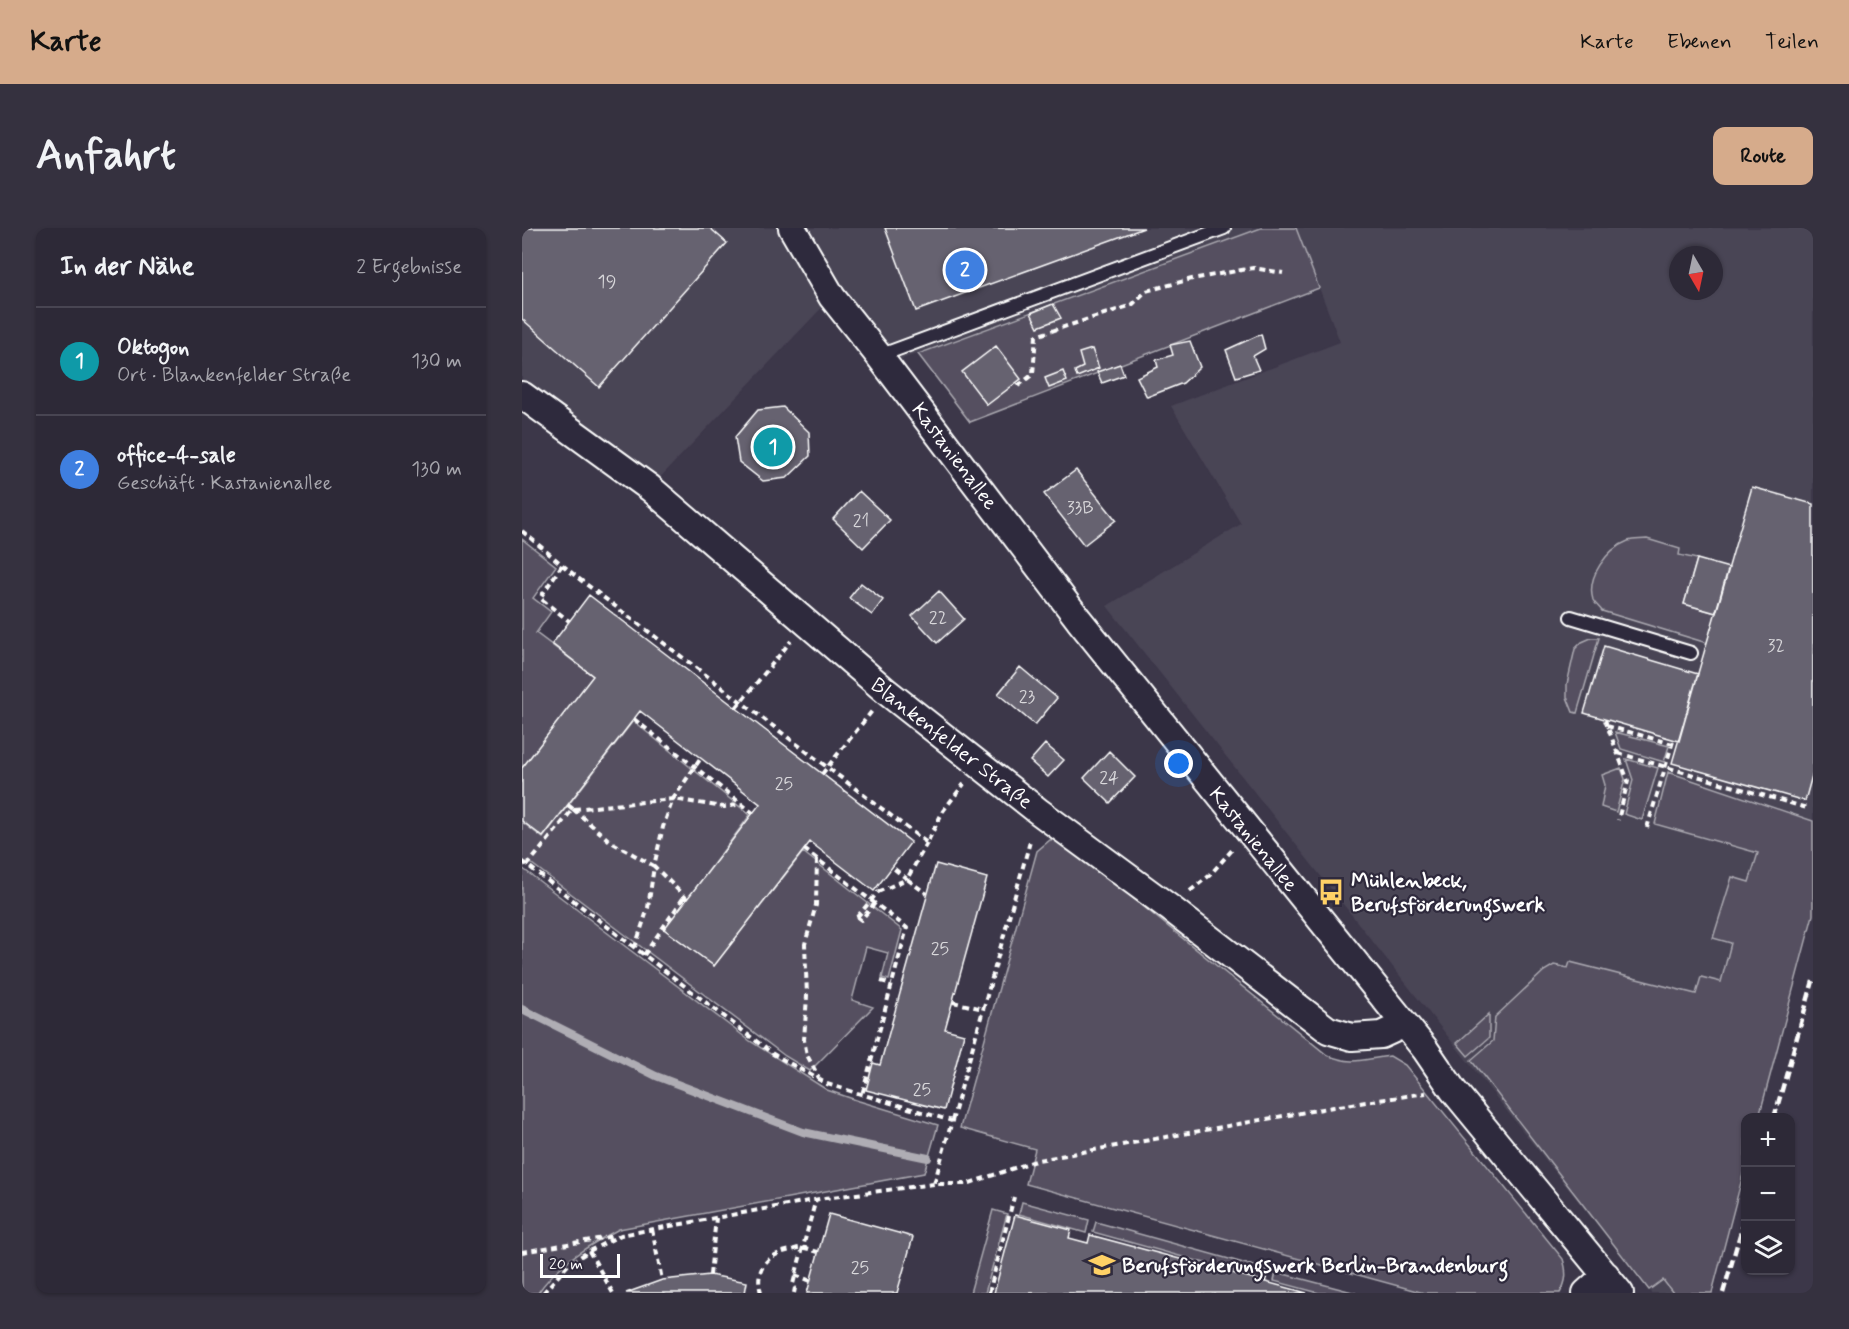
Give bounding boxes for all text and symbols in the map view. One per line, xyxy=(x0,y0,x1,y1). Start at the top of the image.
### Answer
text: Karte xyxy=(30,24,102,61)
text: Karte xyxy=(1580,28,1634,56)
text: Ebenen xyxy=(1667,28,1732,56)
text: Teilen xyxy=(1765,28,1819,56)
button: Route xyxy=(1713,127,1813,185)
text: Anfahrt xyxy=(36,129,176,184)
north arrow xyxy=(1669,246,1723,300)
pin: 2 xyxy=(946,248,984,292)
text: In der Nähe xyxy=(60,250,194,284)
text: 2 Ergebnisse xyxy=(356,254,462,281)
house number: 19 xyxy=(598,270,616,294)
text: Oktogon xyxy=(117,334,189,362)
text: 1 xyxy=(75,348,84,375)
text: 130 m xyxy=(411,348,462,375)
text: Ort · Blankenfelder Straße xyxy=(117,362,351,389)
street label: Kastanienallee xyxy=(905,397,1004,516)
pin: 1 xyxy=(754,424,792,470)
text: office-4-sale xyxy=(117,442,236,470)
text: 2 xyxy=(75,456,84,483)
text: 130 m xyxy=(411,456,462,483)
text: Geschäft · Kastanienallee xyxy=(117,470,332,497)
house number: 33B xyxy=(1066,496,1094,520)
house number: 21 xyxy=(853,509,869,533)
house number: 22 xyxy=(929,606,947,630)
house number: 32 xyxy=(1767,634,1785,658)
street label: Blankenfelder Straße xyxy=(864,672,1038,816)
house number: 23 xyxy=(1019,685,1036,709)
your location xyxy=(1164,749,1193,778)
house number: 24 xyxy=(1099,766,1119,790)
house number: 25 xyxy=(775,772,793,796)
street label: Kastanienallee xyxy=(1202,781,1304,898)
place label: Mühlenbeck, Berufsförderungswerk xyxy=(1351,867,1545,921)
bus stop icon: Mühlenbeck, Berufsförderungswerk xyxy=(1316,877,1346,907)
house number: 25 xyxy=(931,937,949,961)
house number: 25 xyxy=(913,1078,931,1102)
map controls xyxy=(1741,1113,1795,1275)
button: + xyxy=(1741,1113,1795,1167)
button: − xyxy=(1741,1167,1795,1221)
button: layers xyxy=(1741,1221,1795,1275)
school or university icon: Berufsförderungswerk Berlin-Brandenburg xyxy=(1087,1250,1117,1280)
scale bar xyxy=(540,1251,620,1278)
place label: Berufsförderungswerk Berlin-Brandenburg xyxy=(1122,1252,1509,1282)
text: 20 m xyxy=(549,1254,583,1275)
house number: 25 xyxy=(851,1256,869,1280)

